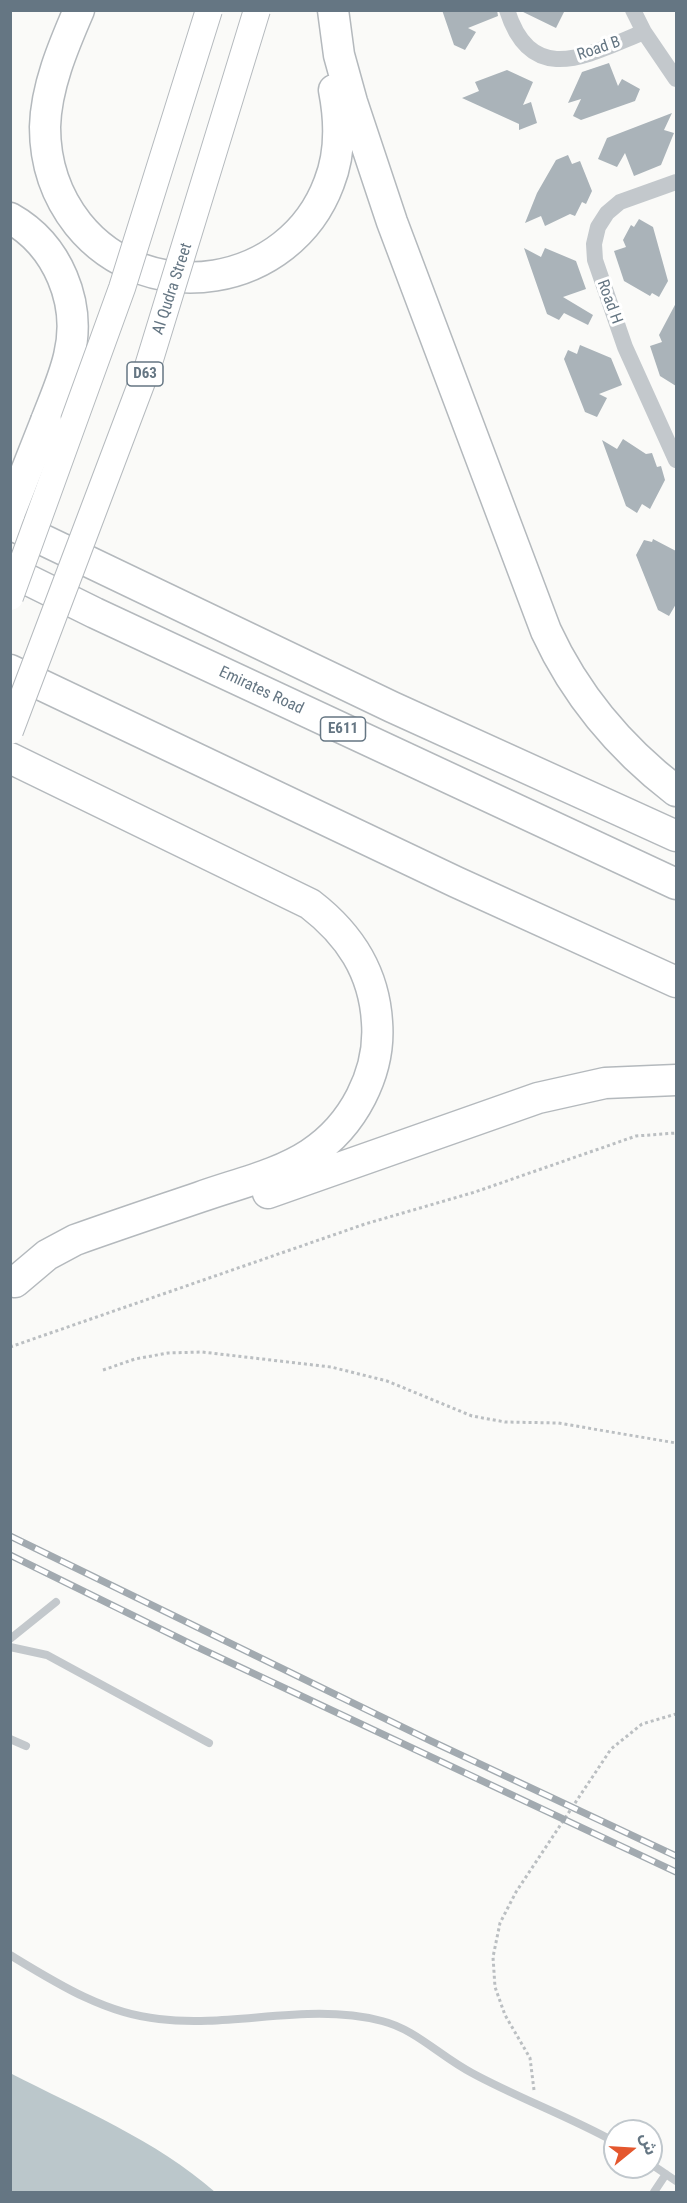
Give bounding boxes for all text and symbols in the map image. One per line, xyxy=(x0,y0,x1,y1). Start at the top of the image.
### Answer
street label: Road B xyxy=(575,33,623,65)
street label: Al Qudra Street xyxy=(149,241,197,337)
street label: Road H xyxy=(592,277,626,327)
road number: D63 xyxy=(127,362,163,386)
street label: Emirates Road xyxy=(216,663,306,719)
road number: E611 xyxy=(320,717,366,741)
north arrow xyxy=(603,2119,663,2179)
text: ش xyxy=(636,2131,661,2157)

